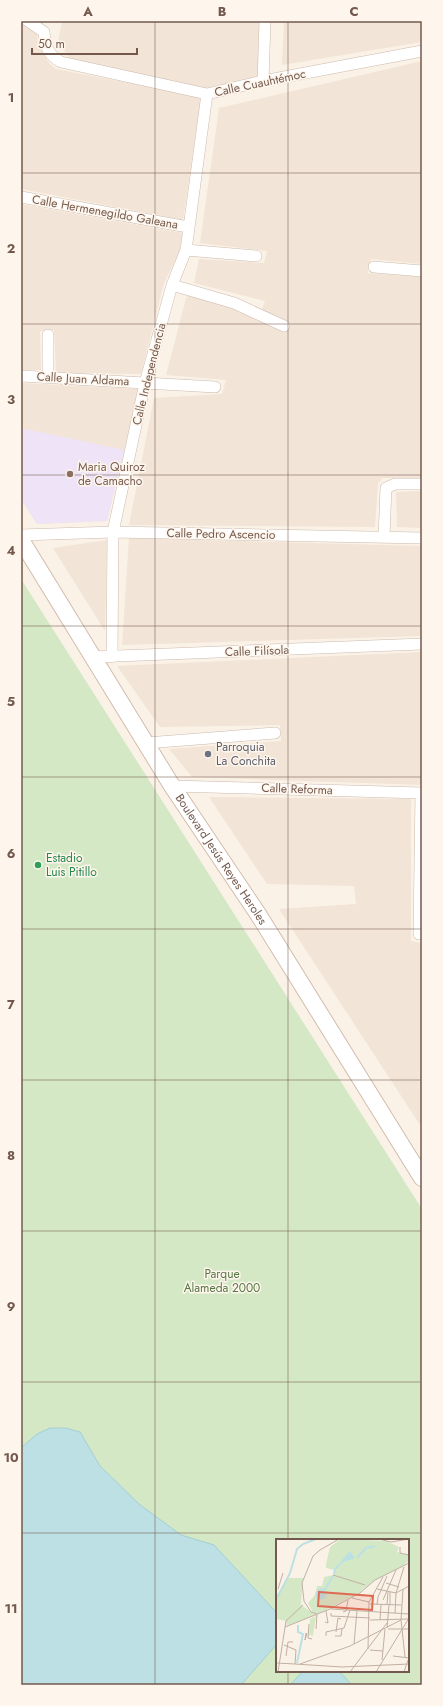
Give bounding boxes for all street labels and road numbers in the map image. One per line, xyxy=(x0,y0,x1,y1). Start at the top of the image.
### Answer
street label: Calle Cuauhtémoc xyxy=(213,64,308,101)
street label: Calle Hermenegildo Galeana xyxy=(31,190,180,234)
street label: Calle Independencia xyxy=(128,321,170,427)
street label: Calle Juan Aldama xyxy=(36,368,130,390)
street label: Calle Pedro Ascencio xyxy=(166,524,276,544)
street label: Calle Filísola xyxy=(225,641,290,661)
street label: Calle Reforma xyxy=(261,779,333,799)
street label: Boulevard Jesús Reyes Heroles xyxy=(171,790,272,928)

